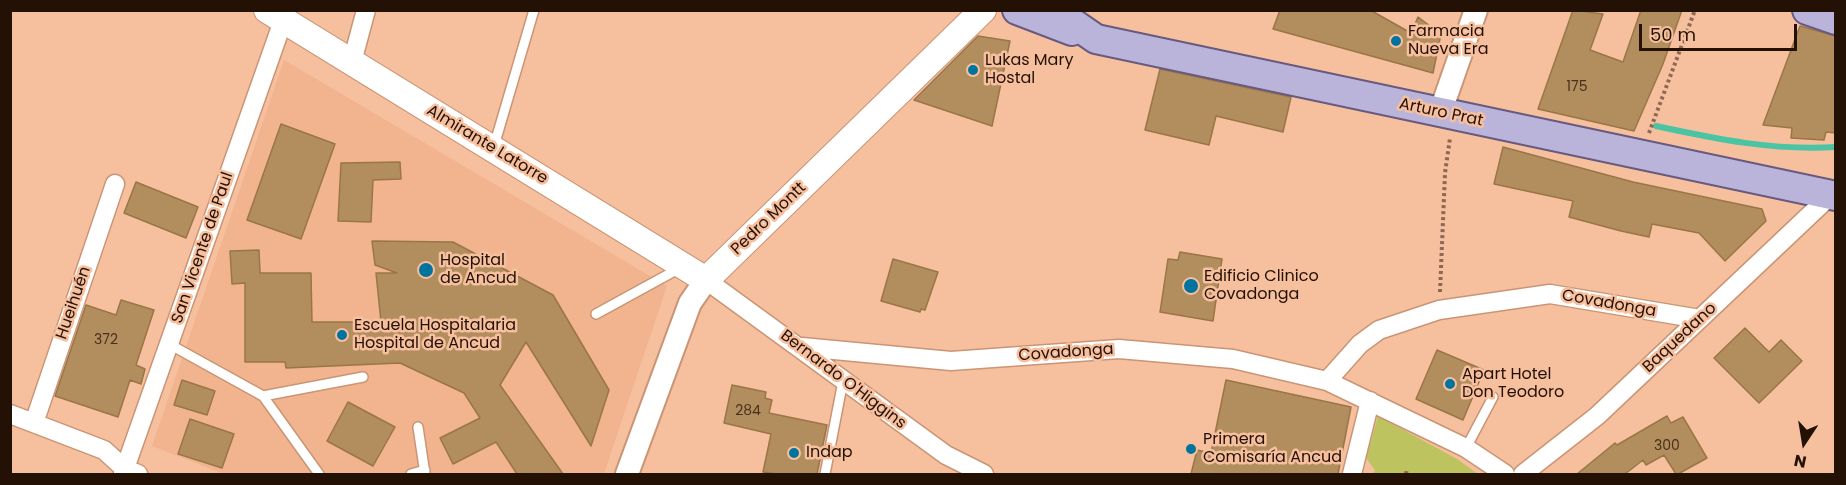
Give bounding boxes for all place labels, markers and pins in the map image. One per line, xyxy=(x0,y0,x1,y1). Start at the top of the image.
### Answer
place label: Farmacia Nueva Era xyxy=(1408,22,1488,60)
marker: Farmacia Nueva Era xyxy=(1389,34,1403,48)
place label: Lukas Mary Hostal xyxy=(985,51,1073,89)
marker: Lukas Mary Hostal xyxy=(966,63,980,77)
place label: Hospital de Ancud xyxy=(440,251,517,289)
marker: Hospital de Ancud xyxy=(417,261,435,279)
place label: Edificio Clinico Covadonga xyxy=(1204,267,1319,305)
marker: Edificio Clinico Covadonga xyxy=(1182,277,1200,295)
place label: Escuela Hospitalaria Hospital de Ancud xyxy=(354,316,516,354)
marker: Escuela Hospitalaria Hospital de Ancud xyxy=(335,328,349,342)
place label: Apart Hotel Don Teodoro xyxy=(1462,365,1564,403)
marker: Apart Hotel Don Teodoro xyxy=(1443,377,1457,391)
place label: Primera Comisaría Ancud xyxy=(1203,430,1342,468)
marker: Primera Comisaría Ancud xyxy=(1184,442,1198,456)
place label: Indap xyxy=(806,443,853,463)
marker: Indap xyxy=(787,446,801,460)

